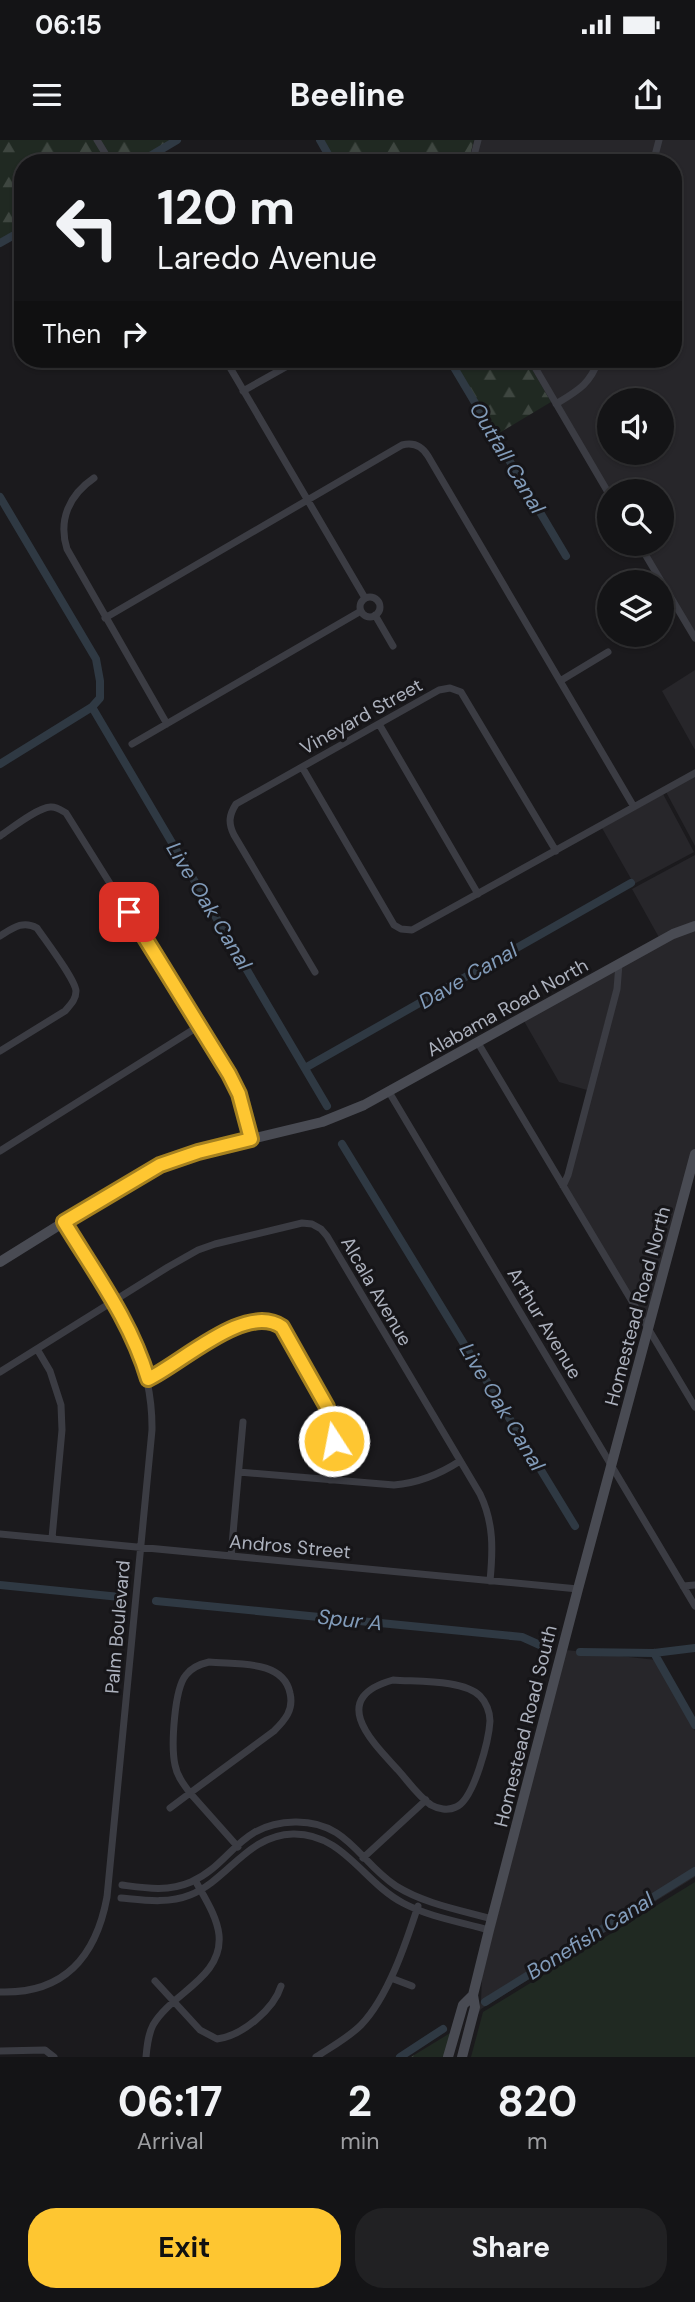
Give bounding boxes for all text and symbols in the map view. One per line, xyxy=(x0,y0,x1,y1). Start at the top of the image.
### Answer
text: 06:15 xyxy=(35,8,102,42)
text: Beeline xyxy=(290,74,405,116)
icon: menu xyxy=(28,76,66,114)
icon: share xyxy=(629,76,667,114)
text: 120 m xyxy=(157,175,295,239)
icon: left xyxy=(42,182,133,273)
text: Laredo Avenue xyxy=(157,237,377,279)
icon: right xyxy=(115,315,153,353)
text: Then xyxy=(42,317,101,351)
map controls xyxy=(597,388,674,647)
button: sound xyxy=(597,388,674,465)
water label: Outfall Canal xyxy=(463,397,551,519)
button: search xyxy=(597,479,674,556)
button: layers xyxy=(597,570,674,647)
street label: Vineyard Street xyxy=(296,672,427,760)
water label: Live Oak Canal xyxy=(160,837,258,975)
pin xyxy=(99,882,159,942)
icon: arrive xyxy=(110,893,148,931)
water label: Dave Canal xyxy=(414,936,523,1016)
street label: Alabama Road North xyxy=(422,953,592,1062)
street label: Homestead Road North xyxy=(599,1204,676,1409)
street label: Alcala Avenue xyxy=(335,1232,418,1350)
street label: Arthur Avenue xyxy=(502,1263,588,1384)
water label: Live Oak Canal xyxy=(453,1338,551,1476)
position arrow xyxy=(297,1404,371,1478)
street label: Andros Street xyxy=(228,1529,352,1564)
street label: Palm Boulevard xyxy=(99,1559,136,1695)
water label: Spur A xyxy=(316,1603,384,1637)
street label: Homestead Road South xyxy=(488,1623,563,1830)
water label: Bonefish Canal xyxy=(521,1886,659,1986)
text: 06:17 xyxy=(118,2074,223,2129)
text: 2 xyxy=(348,2074,372,2129)
text: 820 xyxy=(497,2074,577,2129)
text: Arrival xyxy=(137,2126,204,2156)
text: min xyxy=(340,2126,380,2156)
text: m xyxy=(527,2126,547,2156)
button: Exit xyxy=(28,2208,341,2288)
button: Share xyxy=(355,2208,667,2288)

